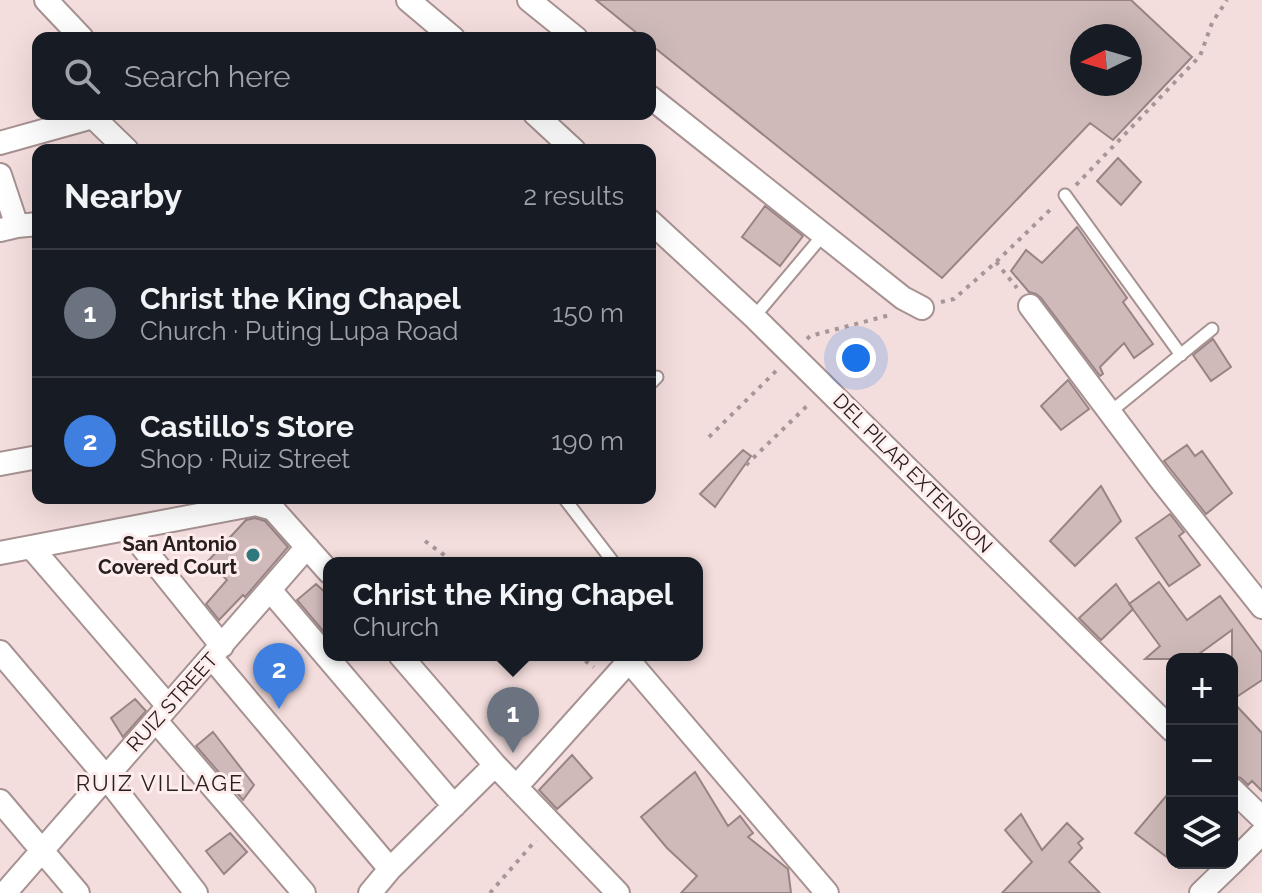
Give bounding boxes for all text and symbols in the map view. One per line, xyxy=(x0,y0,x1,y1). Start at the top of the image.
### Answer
north arrow xyxy=(1070,24,1142,96)
search box xyxy=(32,32,656,120)
icon: search xyxy=(60,54,104,98)
text: Search here xyxy=(124,59,291,94)
text: Nearby xyxy=(64,176,182,216)
text: 2 results xyxy=(524,181,624,211)
text: Christ the King Chapel xyxy=(140,281,461,316)
text: 1 xyxy=(84,298,96,328)
text: 150 m xyxy=(552,298,624,328)
text: Church · Puting Lupa Road xyxy=(140,316,458,346)
your location xyxy=(836,338,876,378)
street label: DEL PILAR EXTENSION xyxy=(828,388,998,558)
text: Castillo's Store xyxy=(140,409,354,444)
text: 2 xyxy=(83,426,97,456)
text: 190 m xyxy=(551,426,624,456)
text: Shop · Ruiz Street xyxy=(140,444,350,474)
place label: San Antonio Covered Court xyxy=(98,532,237,579)
marker: San Antonio Covered Court xyxy=(244,546,262,564)
popup xyxy=(323,557,703,661)
text: Christ the King Chapel xyxy=(353,577,673,612)
text: Church xyxy=(353,612,439,642)
pin: 2 xyxy=(253,643,305,709)
street label: RUIZ STREET xyxy=(121,648,223,756)
map controls xyxy=(1166,653,1238,869)
button: + xyxy=(1166,653,1238,725)
pin: 1 xyxy=(487,687,539,753)
button: − xyxy=(1166,725,1238,797)
district label: RUIZ VILLAGE xyxy=(76,770,244,796)
button: layers xyxy=(1166,797,1238,869)

